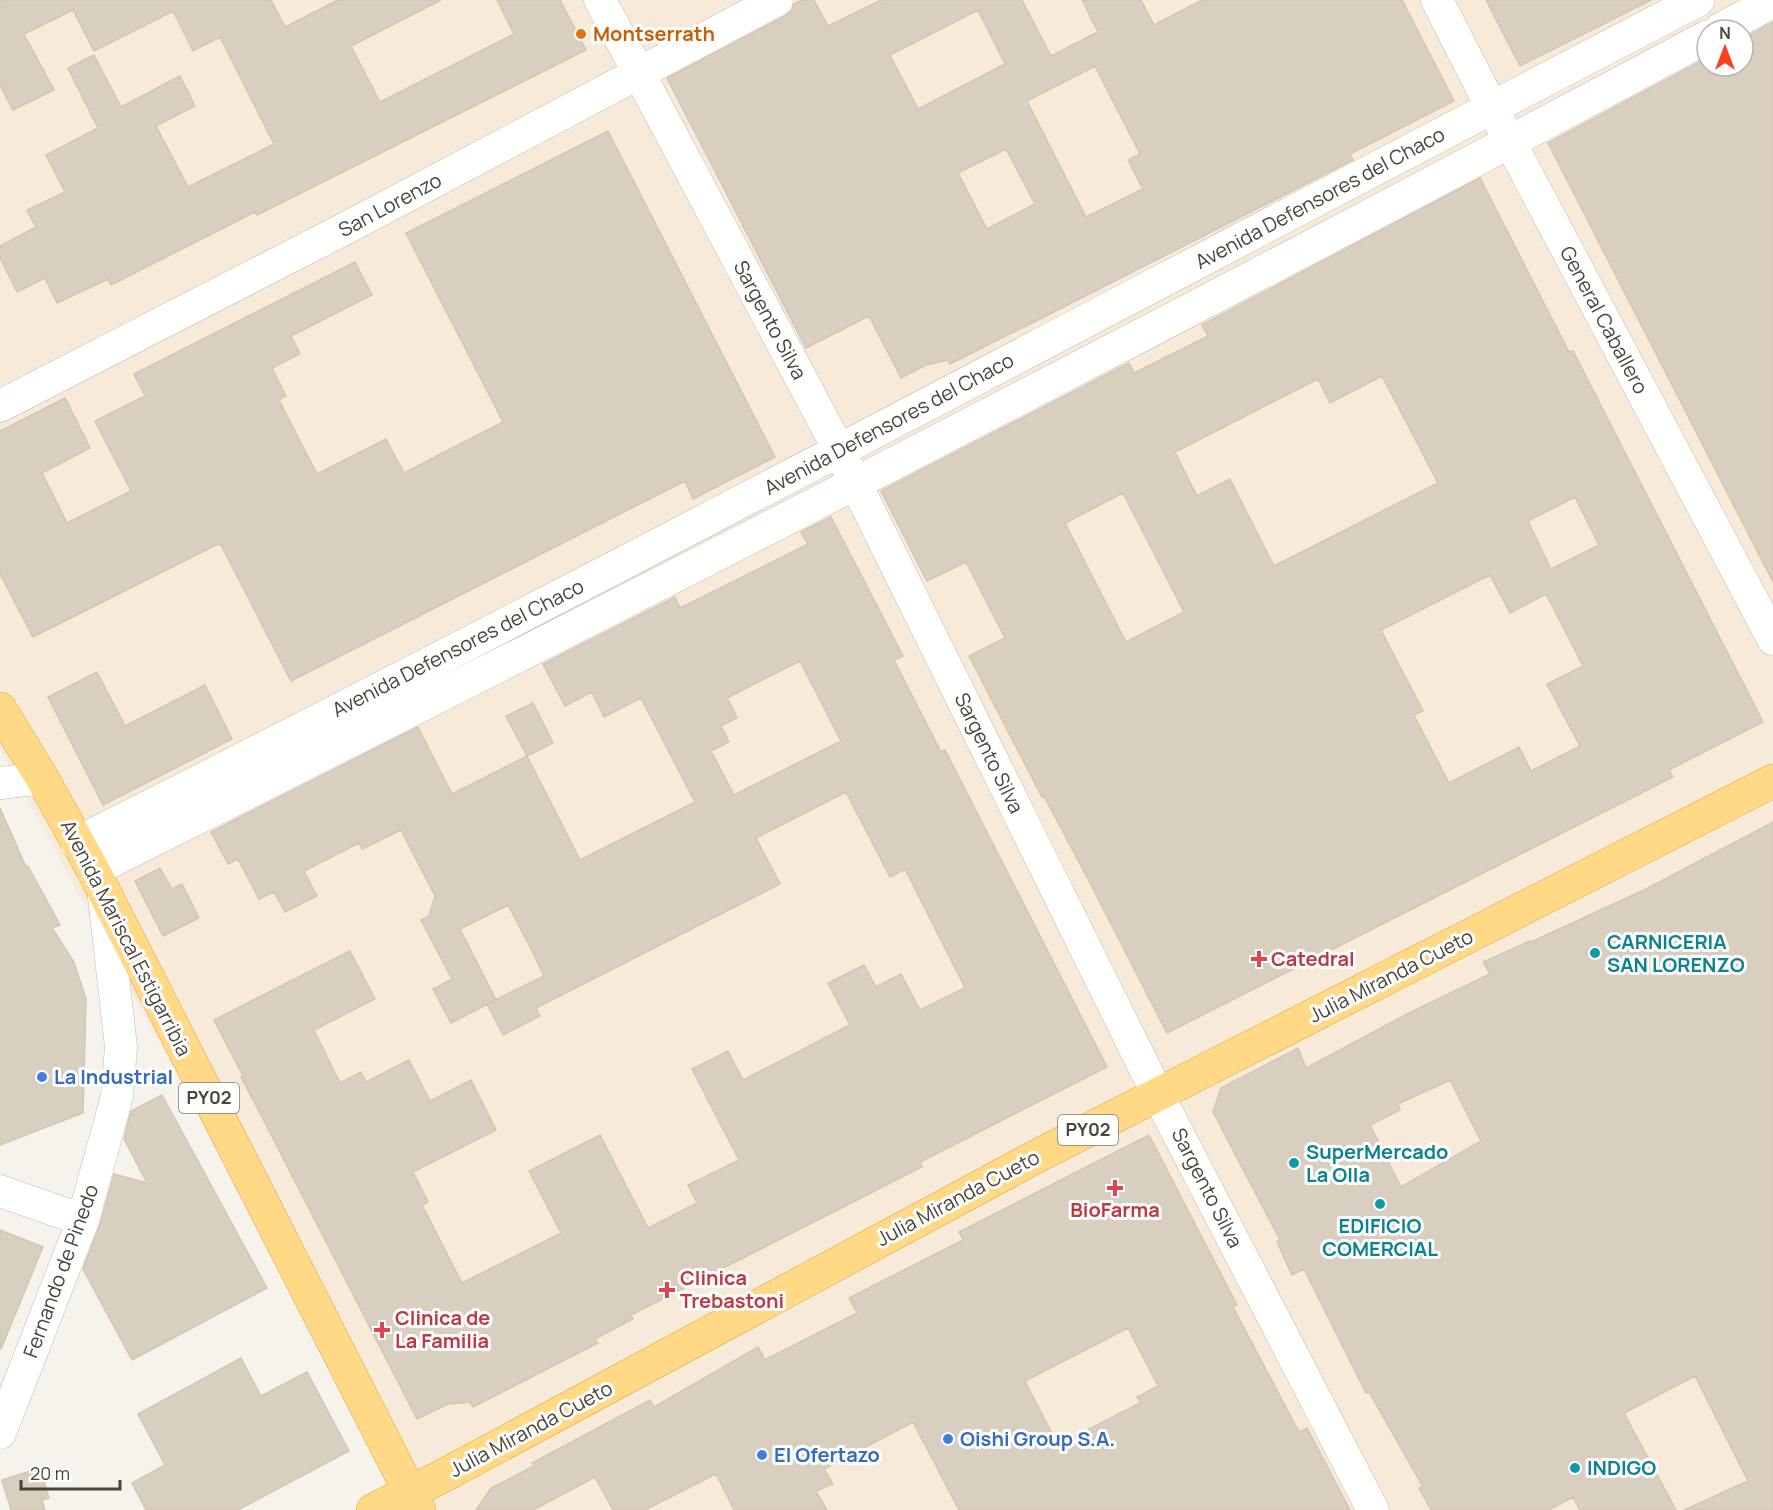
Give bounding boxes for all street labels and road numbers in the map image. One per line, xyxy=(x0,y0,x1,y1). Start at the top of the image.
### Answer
street label: Avenida Defensores del Chaco xyxy=(1190,120,1450,275)
street label: San Lorenzo xyxy=(333,166,446,243)
street label: General Caballero xyxy=(1554,241,1655,399)
street label: Sargento Silva xyxy=(728,256,813,384)
street label: Avenida Defensores del Chaco xyxy=(759,346,1019,501)
street label: Avenida Defensores del Chaco xyxy=(327,572,588,723)
street label: Sargento Silva xyxy=(949,688,1030,818)
street label: Avenida Mariscal Estigarribia xyxy=(55,815,198,1061)
street label: Julia Miranda Cueto xyxy=(1304,922,1478,1029)
road number: PY02 xyxy=(179,1083,239,1113)
road number: PY02 xyxy=(1058,1115,1118,1145)
street label: Sargento Silva xyxy=(1166,1123,1249,1252)
street label: Julia Miranda Cueto xyxy=(871,1143,1044,1252)
street label: Fernando de Pinedo xyxy=(17,1180,105,1361)
street label: Julia Miranda Cueto xyxy=(444,1374,617,1483)

